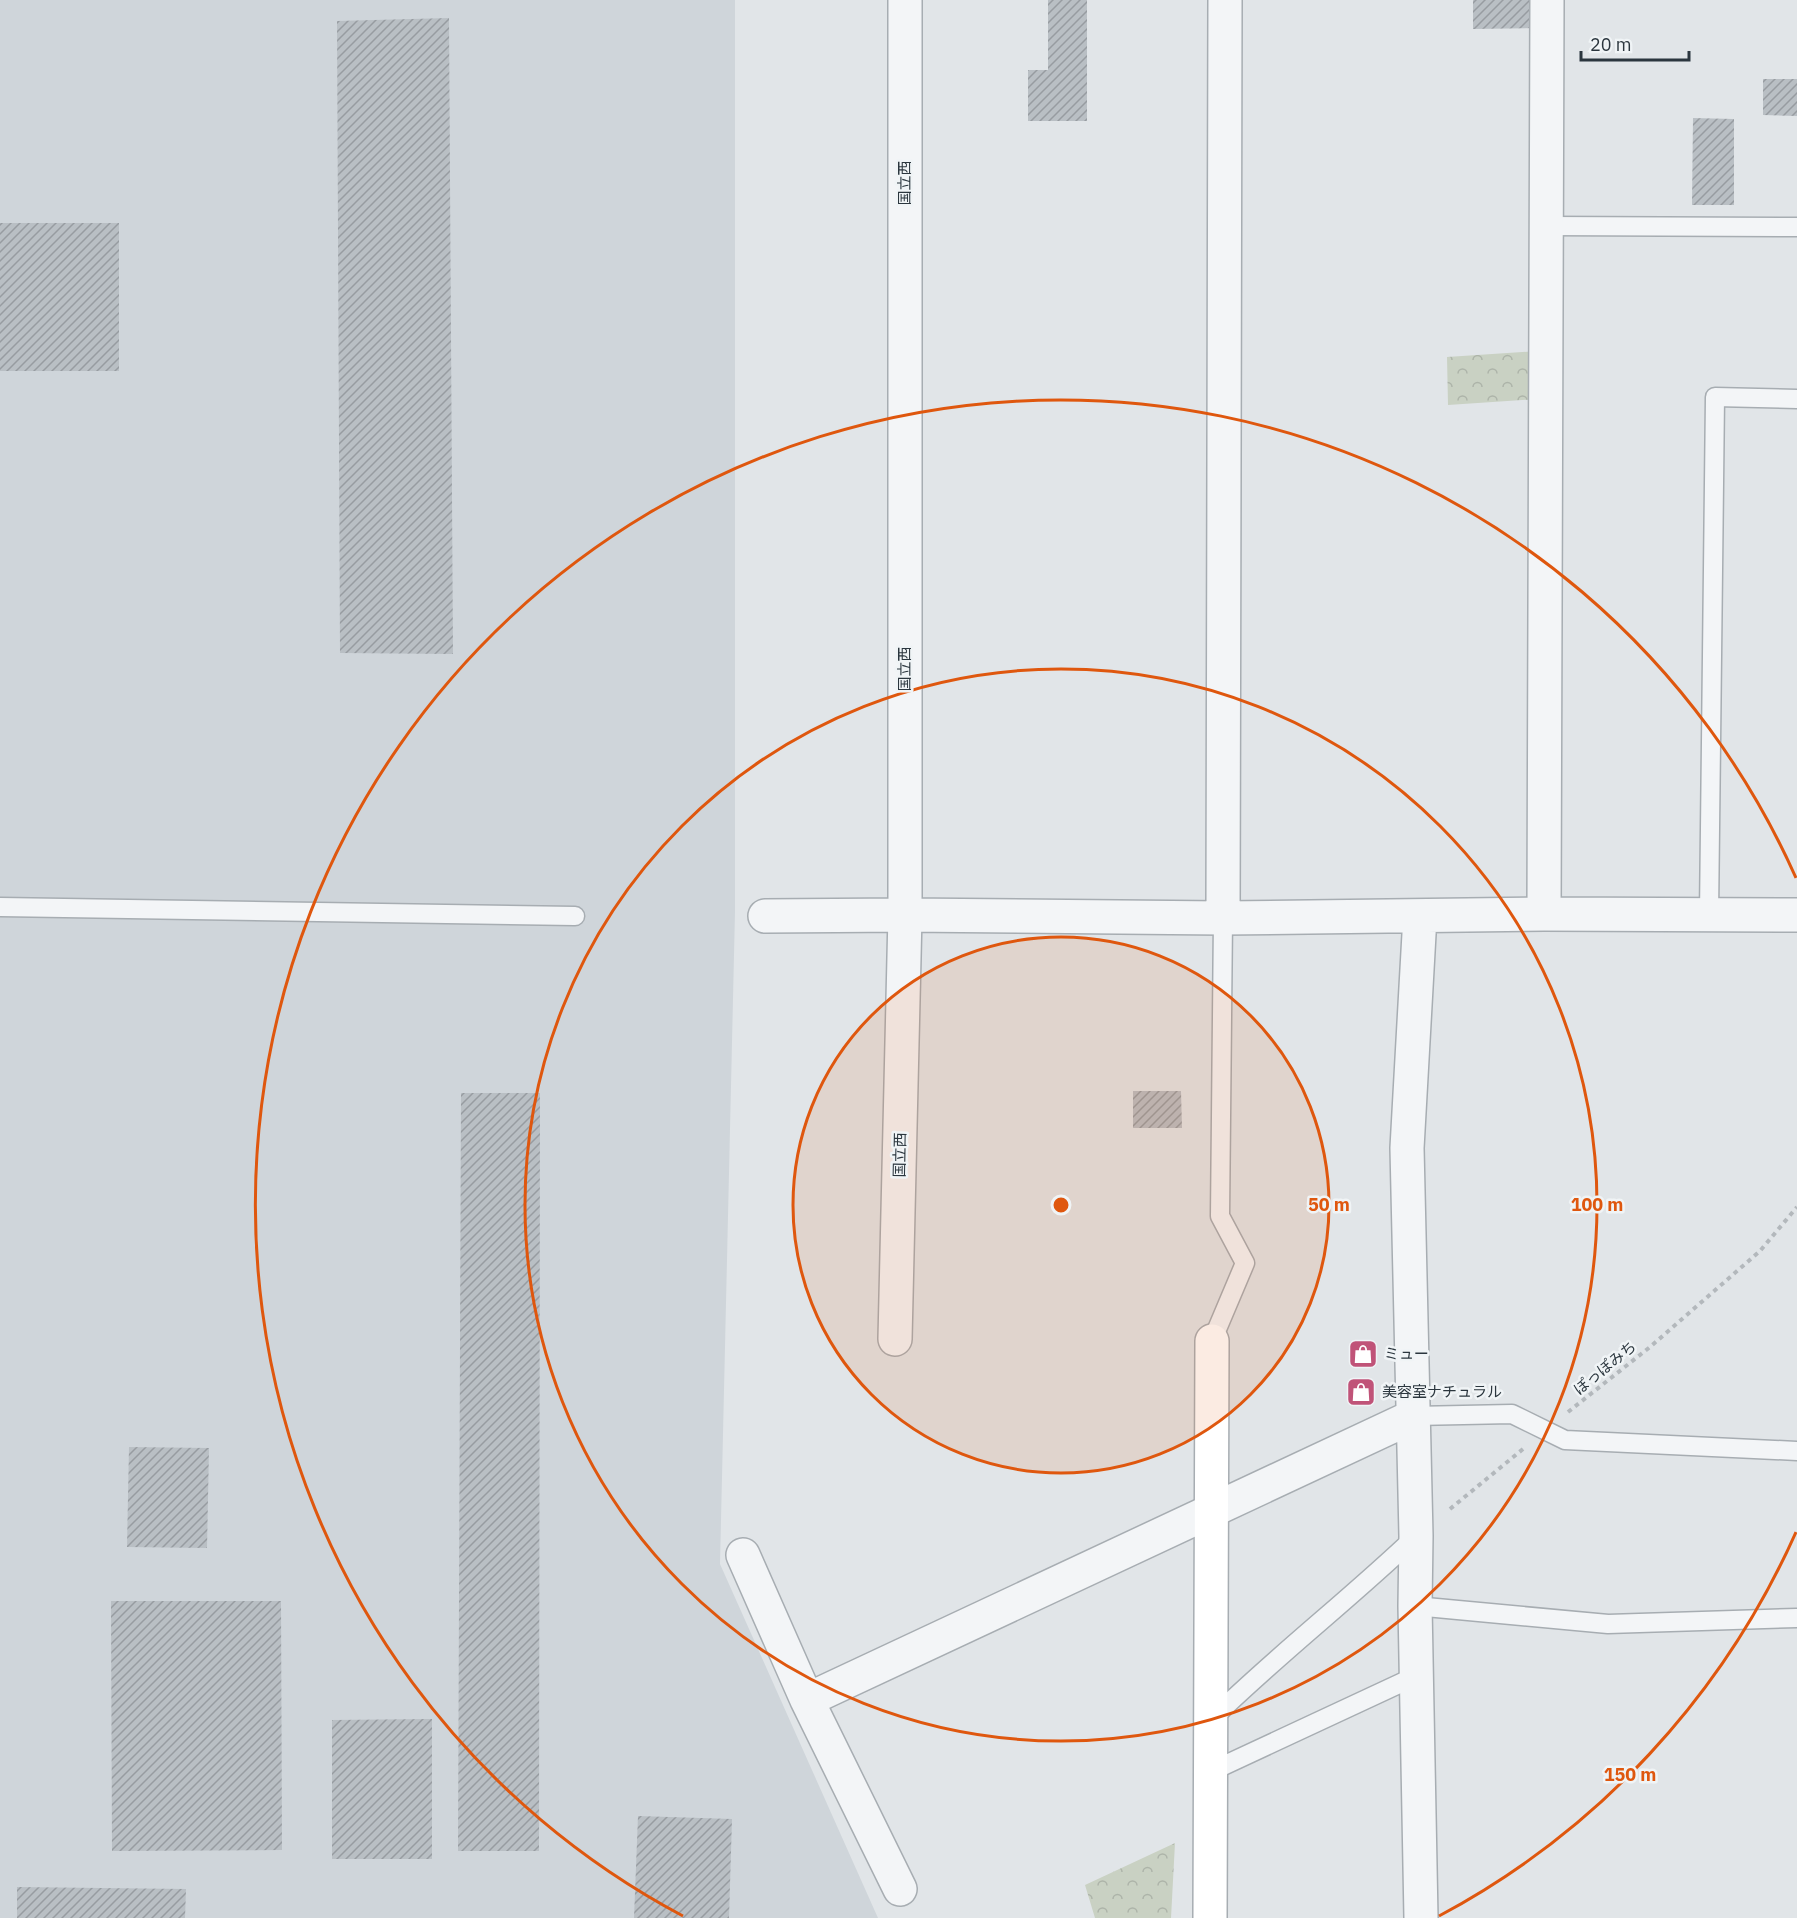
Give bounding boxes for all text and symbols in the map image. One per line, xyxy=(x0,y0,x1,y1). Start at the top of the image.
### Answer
scale bar xyxy=(1581,24,1689,62)
text: 20 m xyxy=(1590,33,1632,56)
street label: 国立西 xyxy=(895,160,914,206)
street label: 国立西 xyxy=(895,646,914,692)
street label: 国立西 xyxy=(890,1132,909,1178)
text: 50 m xyxy=(1308,1193,1350,1216)
text: 100 m xyxy=(1571,1193,1623,1216)
centre of rings xyxy=(1051,1195,1071,1215)
street label: ぽっぽみち xyxy=(1570,1337,1640,1399)
shop icon: ミュー xyxy=(1347,1338,1379,1370)
place label: ミュー xyxy=(1384,1344,1429,1363)
shop icon: 美容室ナチュラル xyxy=(1345,1376,1377,1408)
place label: 美容室ナチュラル xyxy=(1382,1382,1502,1401)
text: 150 m xyxy=(1604,1763,1656,1786)

